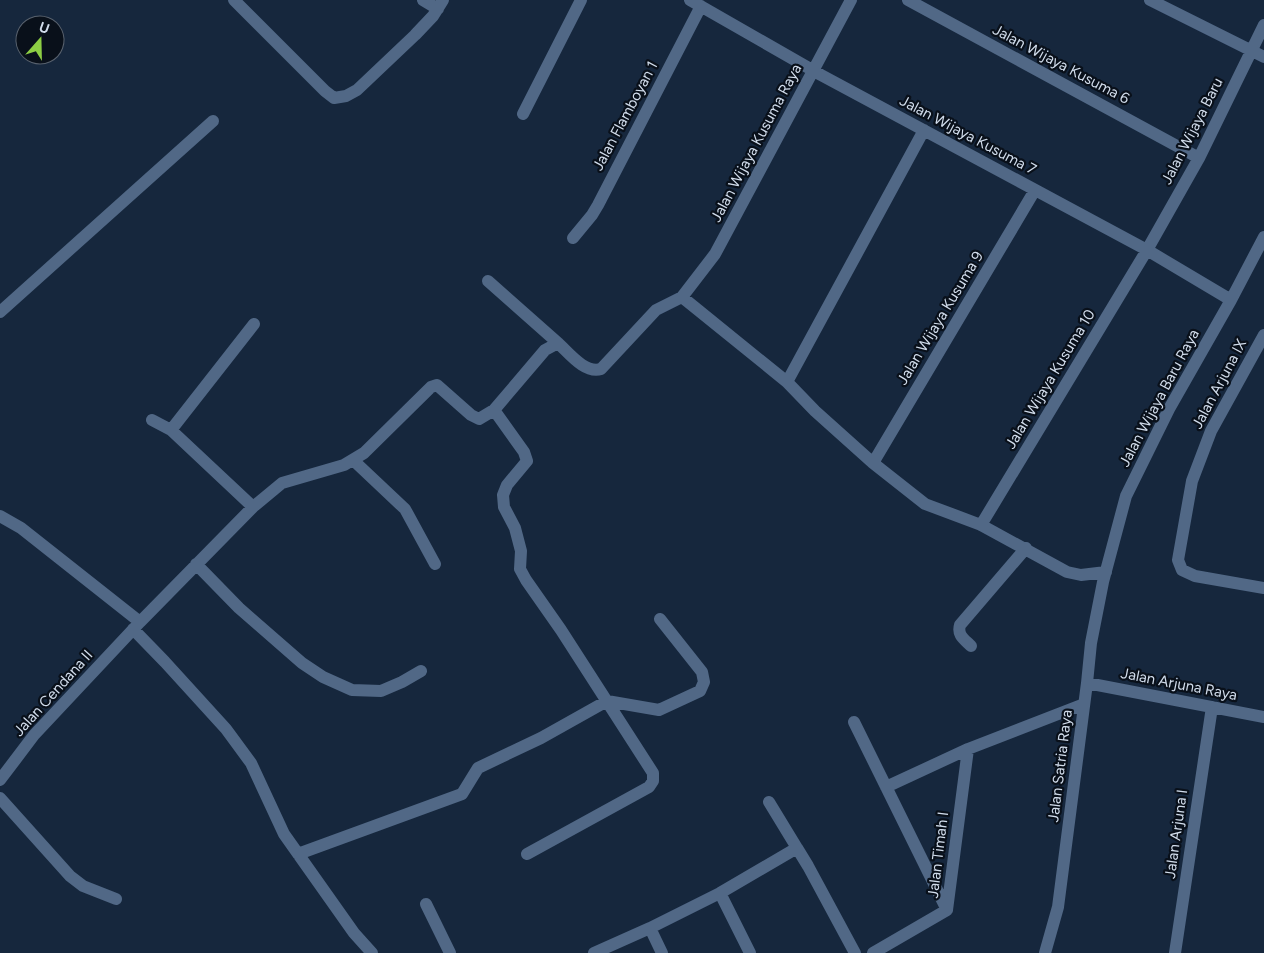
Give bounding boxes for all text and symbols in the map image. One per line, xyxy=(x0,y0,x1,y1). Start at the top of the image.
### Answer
north arrow xyxy=(15,15,65,65)
text: U xyxy=(37,19,52,38)
street label: Jalan Wijaya Kusuma 6 xyxy=(989,20,1133,108)
street label: Jalan Flamboyan 1 xyxy=(589,58,661,174)
street label: Jalan Wijaya Kusuma Raya xyxy=(707,61,805,225)
street label: Jalan Wijaya Baru xyxy=(1157,75,1227,187)
street label: Jalan Wijaya Kusuma 7 xyxy=(897,91,1039,179)
street label: Jalan Wijaya Kusuma 9 xyxy=(893,248,987,388)
street label: Jalan Wijaya Kusuma 10 xyxy=(1001,306,1099,452)
street label: Jalan Wijaya Baru Raya xyxy=(1115,326,1203,470)
street label: Jalan Arjuna IX xyxy=(1188,335,1251,432)
street label: Jalan Cendana II xyxy=(9,646,97,740)
street label: Jalan Arjuna Raya xyxy=(1119,664,1239,704)
street label: Jalan Satria Raya xyxy=(1044,709,1076,823)
street label: Jalan Arjuna I xyxy=(1161,788,1191,880)
street label: Jalan Timah I xyxy=(924,811,952,899)

